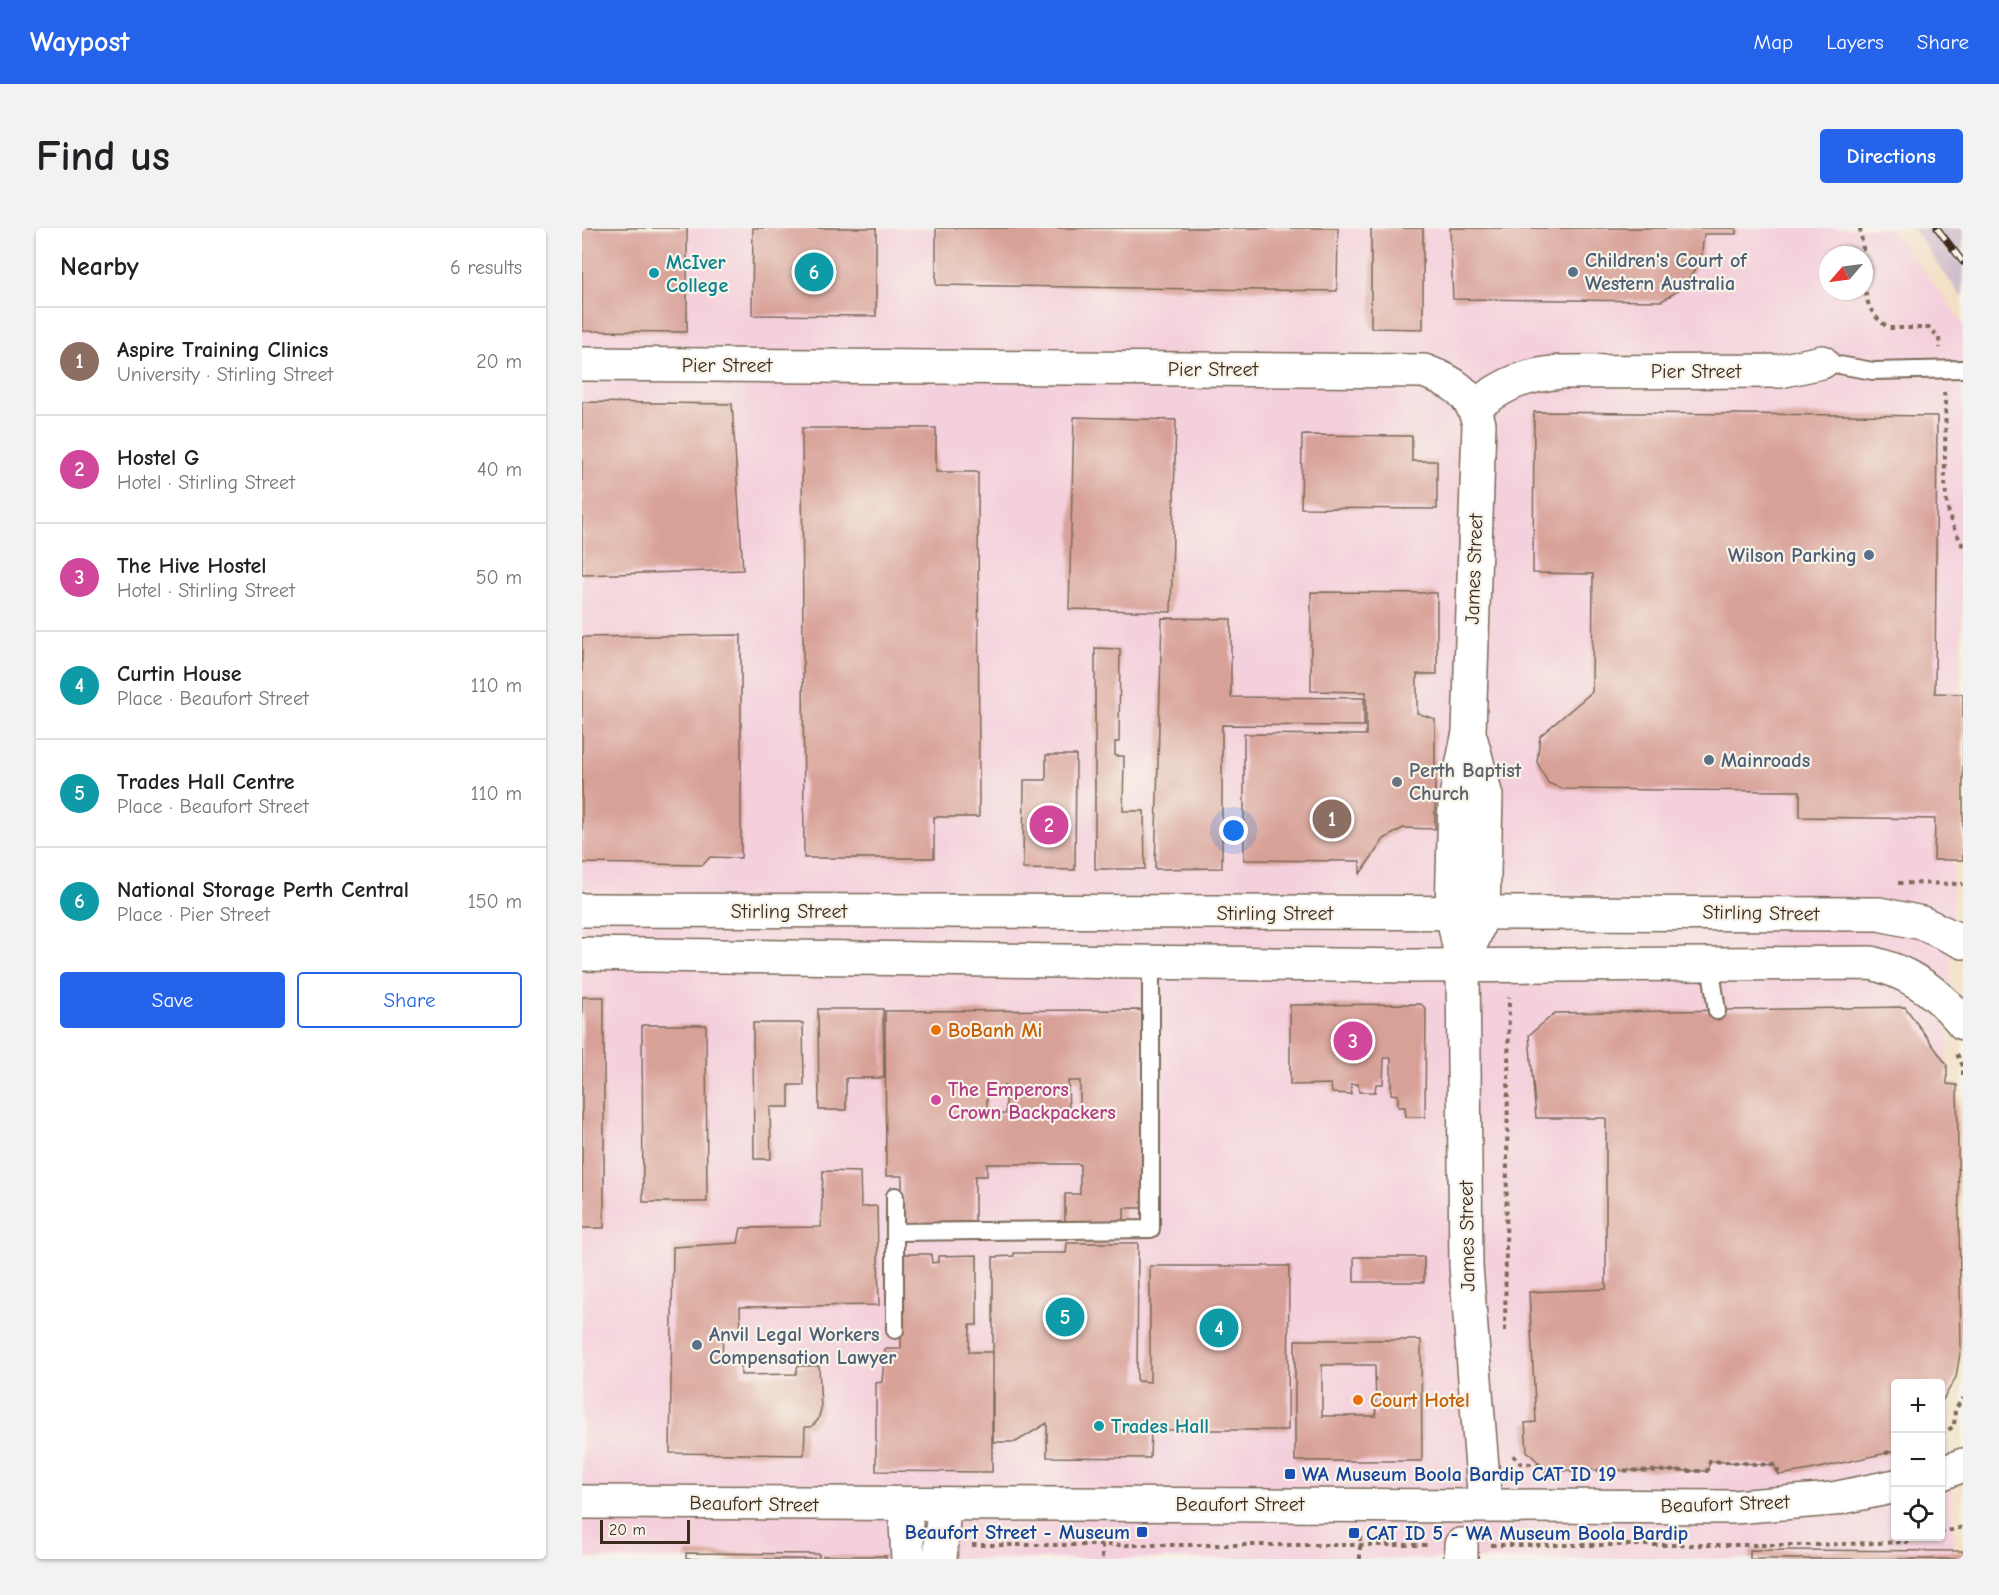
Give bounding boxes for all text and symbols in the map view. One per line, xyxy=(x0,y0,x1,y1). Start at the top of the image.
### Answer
text: Waypost xyxy=(30,26,130,58)
text: Map xyxy=(1754,30,1793,54)
text: Layers xyxy=(1826,30,1884,54)
text: Share xyxy=(1917,30,1969,54)
button: Directions xyxy=(1820,129,1963,183)
text: Find us xyxy=(36,132,170,181)
north arrow xyxy=(1819,246,1873,300)
place label: Children's Court of Western Australia xyxy=(1585,249,1748,295)
pin: 6 xyxy=(794,250,834,294)
place label: McIver College xyxy=(666,251,729,297)
text: Nearby xyxy=(60,252,139,282)
text: 6 results xyxy=(450,256,522,279)
marker: Children's Court of Western Australia xyxy=(1566,265,1580,279)
marker: McIver College xyxy=(647,266,661,280)
text: Aspire Training Clinics xyxy=(117,337,328,363)
text: 1 xyxy=(76,350,83,373)
text: 20 m xyxy=(476,350,522,373)
street label: Pier Street xyxy=(682,354,774,377)
street label: Pier Street xyxy=(1168,358,1260,381)
street label: Pier Street xyxy=(1651,360,1743,383)
text: University · Stirling Street xyxy=(117,363,333,386)
text: Hostel G xyxy=(117,445,199,471)
text: 2 xyxy=(75,458,84,481)
text: 40 m xyxy=(477,458,522,481)
text: Hotel · Stirling Street xyxy=(117,471,295,494)
street label: James Street xyxy=(1461,512,1487,625)
place label: Wilson Parking xyxy=(1728,544,1857,567)
marker: Wilson Parking xyxy=(1862,548,1876,562)
text: The Hive Hostel xyxy=(117,553,267,579)
text: 3 xyxy=(75,566,84,589)
text: 50 m xyxy=(476,566,522,589)
text: Hotel · Stirling Street xyxy=(117,579,295,602)
text: Curtin House xyxy=(117,661,241,687)
text: 4 xyxy=(75,674,84,697)
text: 110 m xyxy=(471,674,522,697)
text: Place · Beaufort Street xyxy=(117,687,309,710)
place label: Mainroads xyxy=(1721,749,1810,772)
marker: Mainroads xyxy=(1702,753,1716,767)
place label: Perth Baptist Church xyxy=(1409,759,1522,805)
text: Trades Hall Centre xyxy=(117,769,295,795)
marker: Perth Baptist Church xyxy=(1390,775,1404,789)
text: 5 xyxy=(74,782,85,805)
text: 110 m xyxy=(471,782,522,805)
text: Place · Beaufort Street xyxy=(117,795,309,818)
pin: 1 xyxy=(1312,796,1352,842)
pin: 2 xyxy=(1030,802,1068,848)
your location xyxy=(1219,816,1248,845)
text: National Storage Perth Central xyxy=(117,877,409,903)
text: 6 xyxy=(74,890,85,913)
text: 150 m xyxy=(468,890,522,913)
street label: Stirling Street xyxy=(731,900,849,923)
street label: Stirling Street xyxy=(1703,900,1821,926)
street label: Stirling Street xyxy=(1217,902,1335,925)
text: Place · Pier Street xyxy=(117,903,270,926)
button: Save xyxy=(60,972,285,1028)
button: Share xyxy=(297,972,522,1028)
pin: 3 xyxy=(1334,1018,1372,1064)
place label: BoBanh Mi xyxy=(948,1019,1042,1042)
marker: BoBanh Mi xyxy=(929,1023,943,1037)
place label: The Emperors Crown Backpackers xyxy=(948,1078,1116,1124)
marker: The Emperors Crown Backpackers xyxy=(929,1093,943,1107)
street label: James Street xyxy=(1455,1179,1479,1292)
pin: 5 xyxy=(1046,1294,1084,1340)
pin: 4 xyxy=(1200,1306,1238,1350)
place label: Anvil Legal Workers Compensation Lawyer xyxy=(709,1323,896,1369)
marker: Anvil Legal Workers Compensation Lawyer xyxy=(690,1338,704,1352)
map controls xyxy=(1891,1379,1945,1541)
button: + xyxy=(1891,1379,1945,1433)
place label: Court Hotel xyxy=(1370,1389,1470,1412)
marker: Court Hotel xyxy=(1351,1393,1365,1407)
place label: Trades Hall xyxy=(1111,1415,1209,1438)
marker: Trades Hall xyxy=(1092,1419,1106,1433)
button: − xyxy=(1891,1433,1945,1487)
place label: WA Museum Boola Bardip CAT ID 19 xyxy=(1302,1463,1617,1486)
marker: WA Museum Boola Bardip CAT ID 19 xyxy=(1283,1467,1297,1481)
button: locate xyxy=(1891,1487,1945,1541)
street label: Beaufort Street xyxy=(1660,1490,1791,1518)
street label: Beaufort Street xyxy=(689,1491,820,1517)
street label: Beaufort Street xyxy=(1175,1493,1306,1516)
scale bar xyxy=(600,1517,690,1544)
text: 20 m xyxy=(609,1521,646,1539)
place label: Beaufort Street - Museum xyxy=(905,1521,1130,1544)
place label: CAT ID 5 - WA Museum Boola Bardip xyxy=(1366,1522,1688,1545)
marker: Beaufort Street - Museum xyxy=(1135,1525,1149,1539)
marker: CAT ID 5 - WA Museum Boola Bardip xyxy=(1347,1526,1361,1540)

